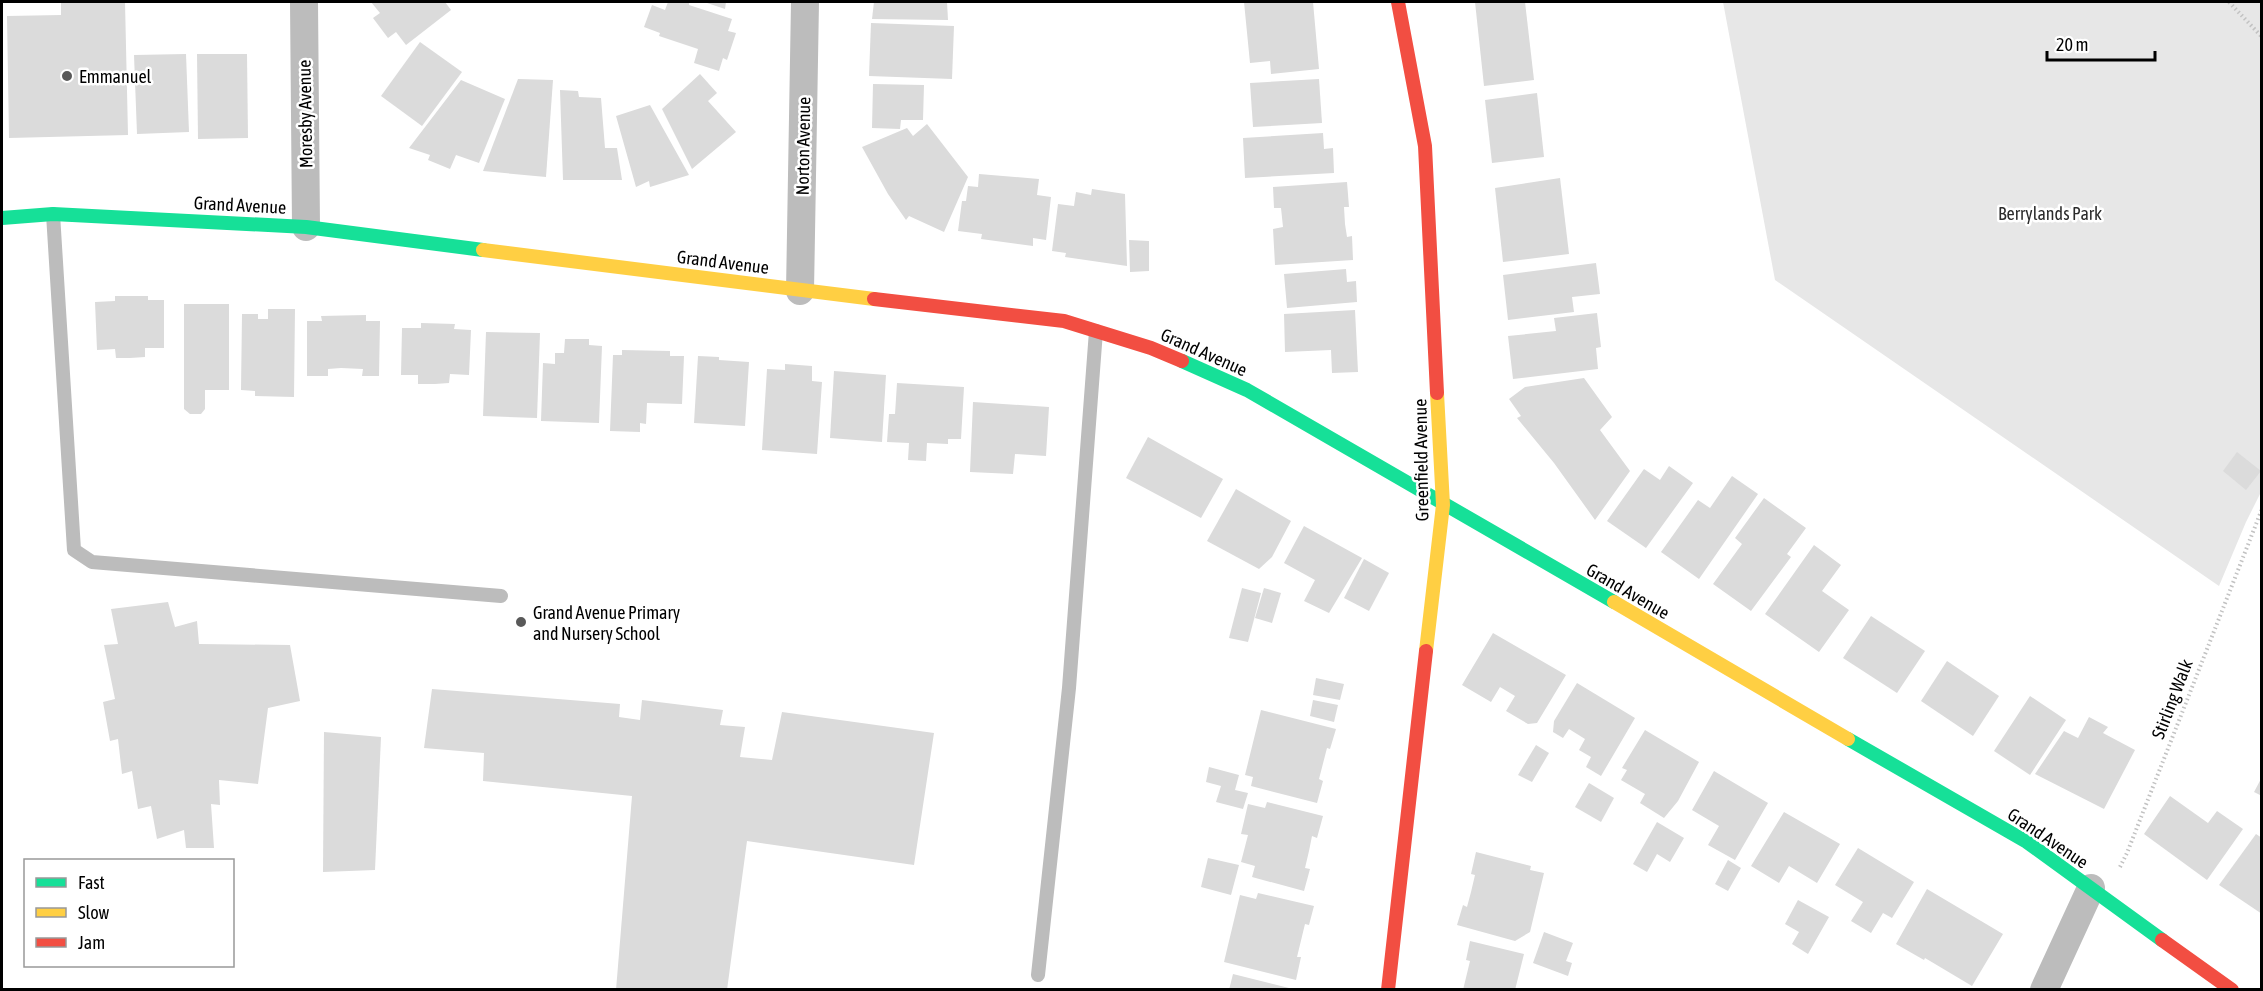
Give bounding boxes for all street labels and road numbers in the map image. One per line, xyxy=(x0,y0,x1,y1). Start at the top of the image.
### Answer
street label: Moresby Avenue xyxy=(294,60,316,168)
street label: Norton Avenue xyxy=(792,96,814,196)
street label: Grand Avenue xyxy=(193,192,287,218)
street label: Grand Avenue xyxy=(676,246,770,278)
street label: Grand Avenue xyxy=(1158,324,1250,380)
street label: Greenfield Avenue xyxy=(1409,399,1433,521)
street label: Grand Avenue xyxy=(1583,559,1673,623)
street label: Stirling Walk xyxy=(2147,656,2197,742)
street label: Grand Avenue xyxy=(2004,803,2092,873)

